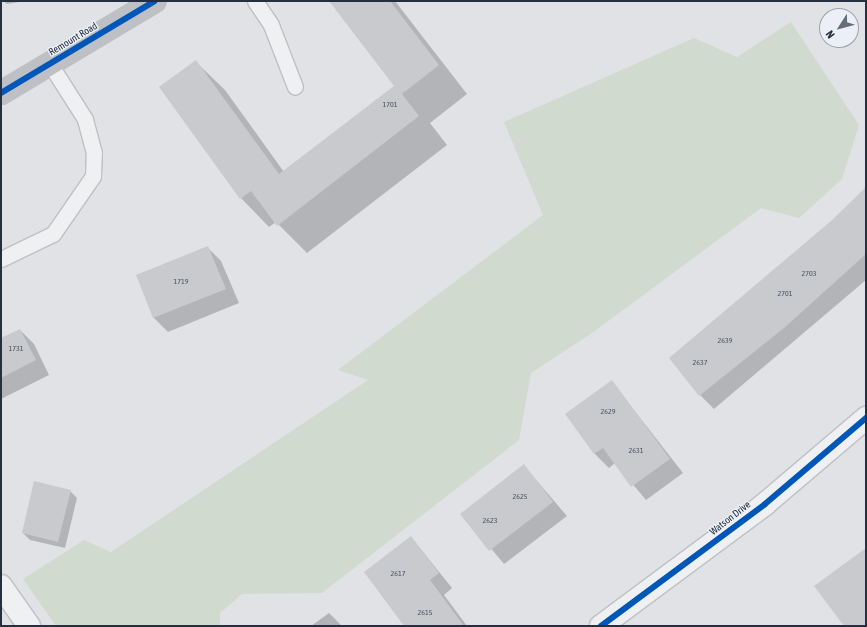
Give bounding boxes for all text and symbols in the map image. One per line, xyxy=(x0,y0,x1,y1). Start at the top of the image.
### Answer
north arrow xyxy=(819,8,859,48)
street label: Remount Road xyxy=(47,20,99,58)
text: N xyxy=(823,28,837,41)
house number: 1701 xyxy=(382,100,398,110)
house number: 2703 xyxy=(801,269,817,279)
house number: 1719 xyxy=(173,277,189,287)
house number: 2701 xyxy=(777,289,793,299)
house number: 2639 xyxy=(717,336,733,346)
house number: 1731 xyxy=(8,344,24,354)
house number: 2637 xyxy=(692,358,708,368)
house number: 2629 xyxy=(600,407,616,417)
house number: 2631 xyxy=(628,446,644,456)
house number: 2625 xyxy=(512,492,528,502)
street label: Watson Drive xyxy=(707,498,753,538)
house number: 2623 xyxy=(482,516,498,526)
house number: 2617 xyxy=(390,569,406,579)
house number: 2615 xyxy=(417,608,433,618)

